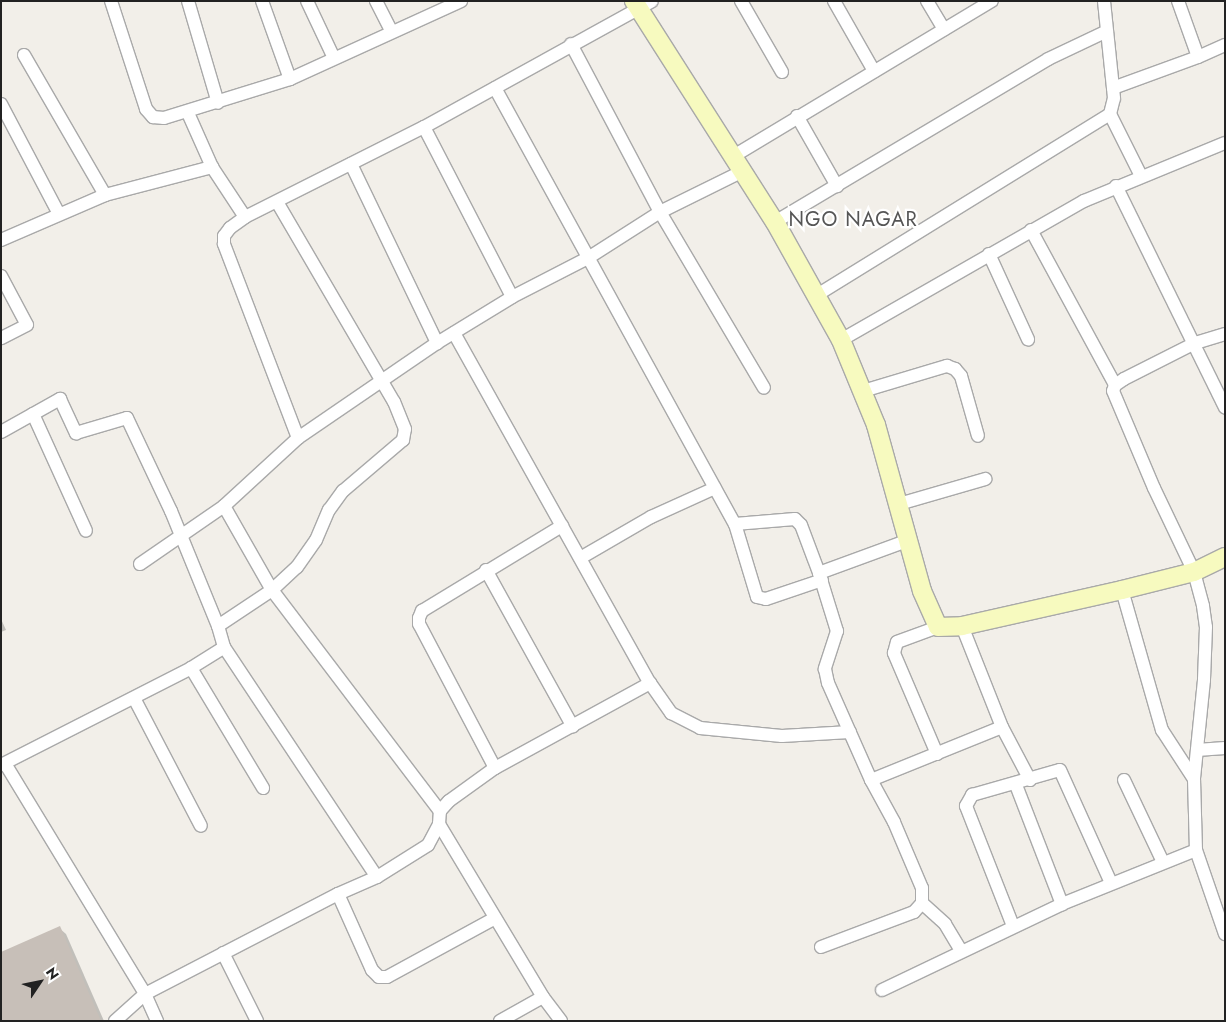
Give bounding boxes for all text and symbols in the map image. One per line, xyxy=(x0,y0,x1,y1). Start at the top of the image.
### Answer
district label: NGO NAGAR xyxy=(787,207,919,231)
north arrow xyxy=(15,957,65,1007)
text: N xyxy=(41,963,64,984)

